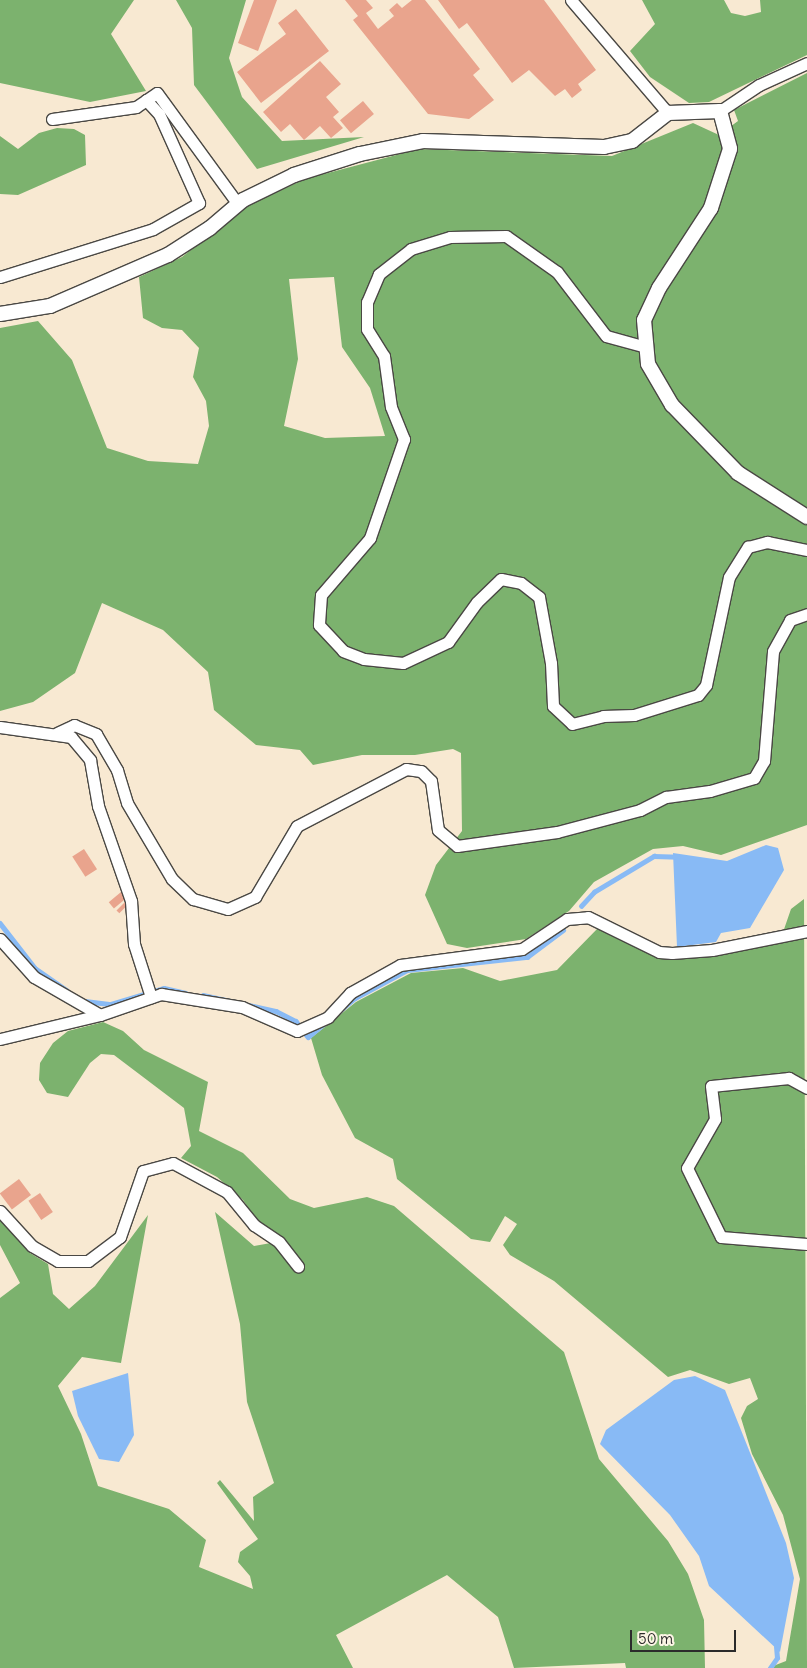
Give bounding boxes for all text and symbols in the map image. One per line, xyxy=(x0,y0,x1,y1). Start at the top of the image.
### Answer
scale bar xyxy=(632,1620,738,1652)
text: 50 m xyxy=(638,1629,673,1648)

